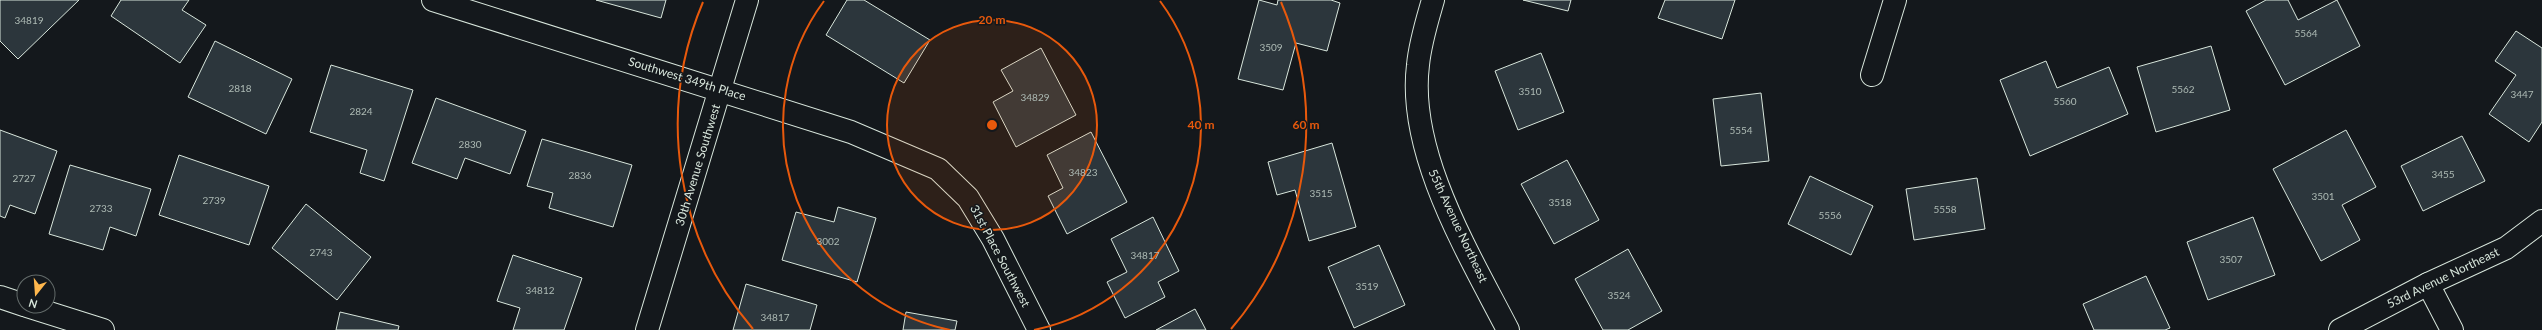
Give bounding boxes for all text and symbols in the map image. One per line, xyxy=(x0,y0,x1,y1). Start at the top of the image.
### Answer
text: 20 m xyxy=(979,12,1005,27)
house number: 34819 xyxy=(14,14,44,26)
house number: 5564 xyxy=(2294,27,2318,39)
house number: 3509 xyxy=(1259,41,1283,53)
street label: Southwest 349th Place xyxy=(627,54,748,104)
house number: 2818 xyxy=(228,82,252,94)
house number: 5562 xyxy=(2171,83,2195,95)
house number: 3510 xyxy=(1518,85,1542,97)
house number: 3447 xyxy=(2510,88,2534,100)
house number: 34829 xyxy=(1020,91,1050,103)
house number: 5560 xyxy=(2053,95,2077,107)
street label: 30th Avenue Southwest xyxy=(672,102,723,228)
house number: 2824 xyxy=(349,105,373,117)
text: 40 m xyxy=(1188,117,1214,132)
text: 60 m xyxy=(1293,117,1319,132)
centre of rings xyxy=(985,118,999,132)
house number: 5554 xyxy=(1729,124,1753,136)
house number: 2830 xyxy=(458,138,482,150)
house number: 34823 xyxy=(1068,166,1098,178)
street label: 55th Avenue Northeast xyxy=(1426,167,1492,285)
house number: 3455 xyxy=(2431,168,2455,180)
house number: 2836 xyxy=(568,169,592,181)
house number: 2727 xyxy=(12,172,36,184)
house number: 3515 xyxy=(1309,187,1333,199)
house number: 3501 xyxy=(2311,190,2335,202)
house number: 2739 xyxy=(202,194,226,206)
house number: 3518 xyxy=(1548,196,1572,208)
house number: 2733 xyxy=(89,202,113,214)
street label: 31st Place Southwest xyxy=(967,202,1034,310)
house number: 5558 xyxy=(1933,203,1957,215)
house number: 5556 xyxy=(1818,209,1842,221)
house number: 3002 xyxy=(816,235,840,247)
street label: 53rd Avenue Northeast xyxy=(2384,244,2502,311)
house number: 2743 xyxy=(309,246,333,258)
house number: 34817 xyxy=(1130,249,1160,261)
house number: 3507 xyxy=(2219,253,2243,265)
north arrow xyxy=(16,274,56,314)
house number: 3519 xyxy=(1355,280,1379,292)
house number: 34812 xyxy=(525,284,555,296)
house number: 3524 xyxy=(1607,289,1631,301)
text: N xyxy=(27,297,39,311)
house number: 34817 xyxy=(760,311,790,323)

